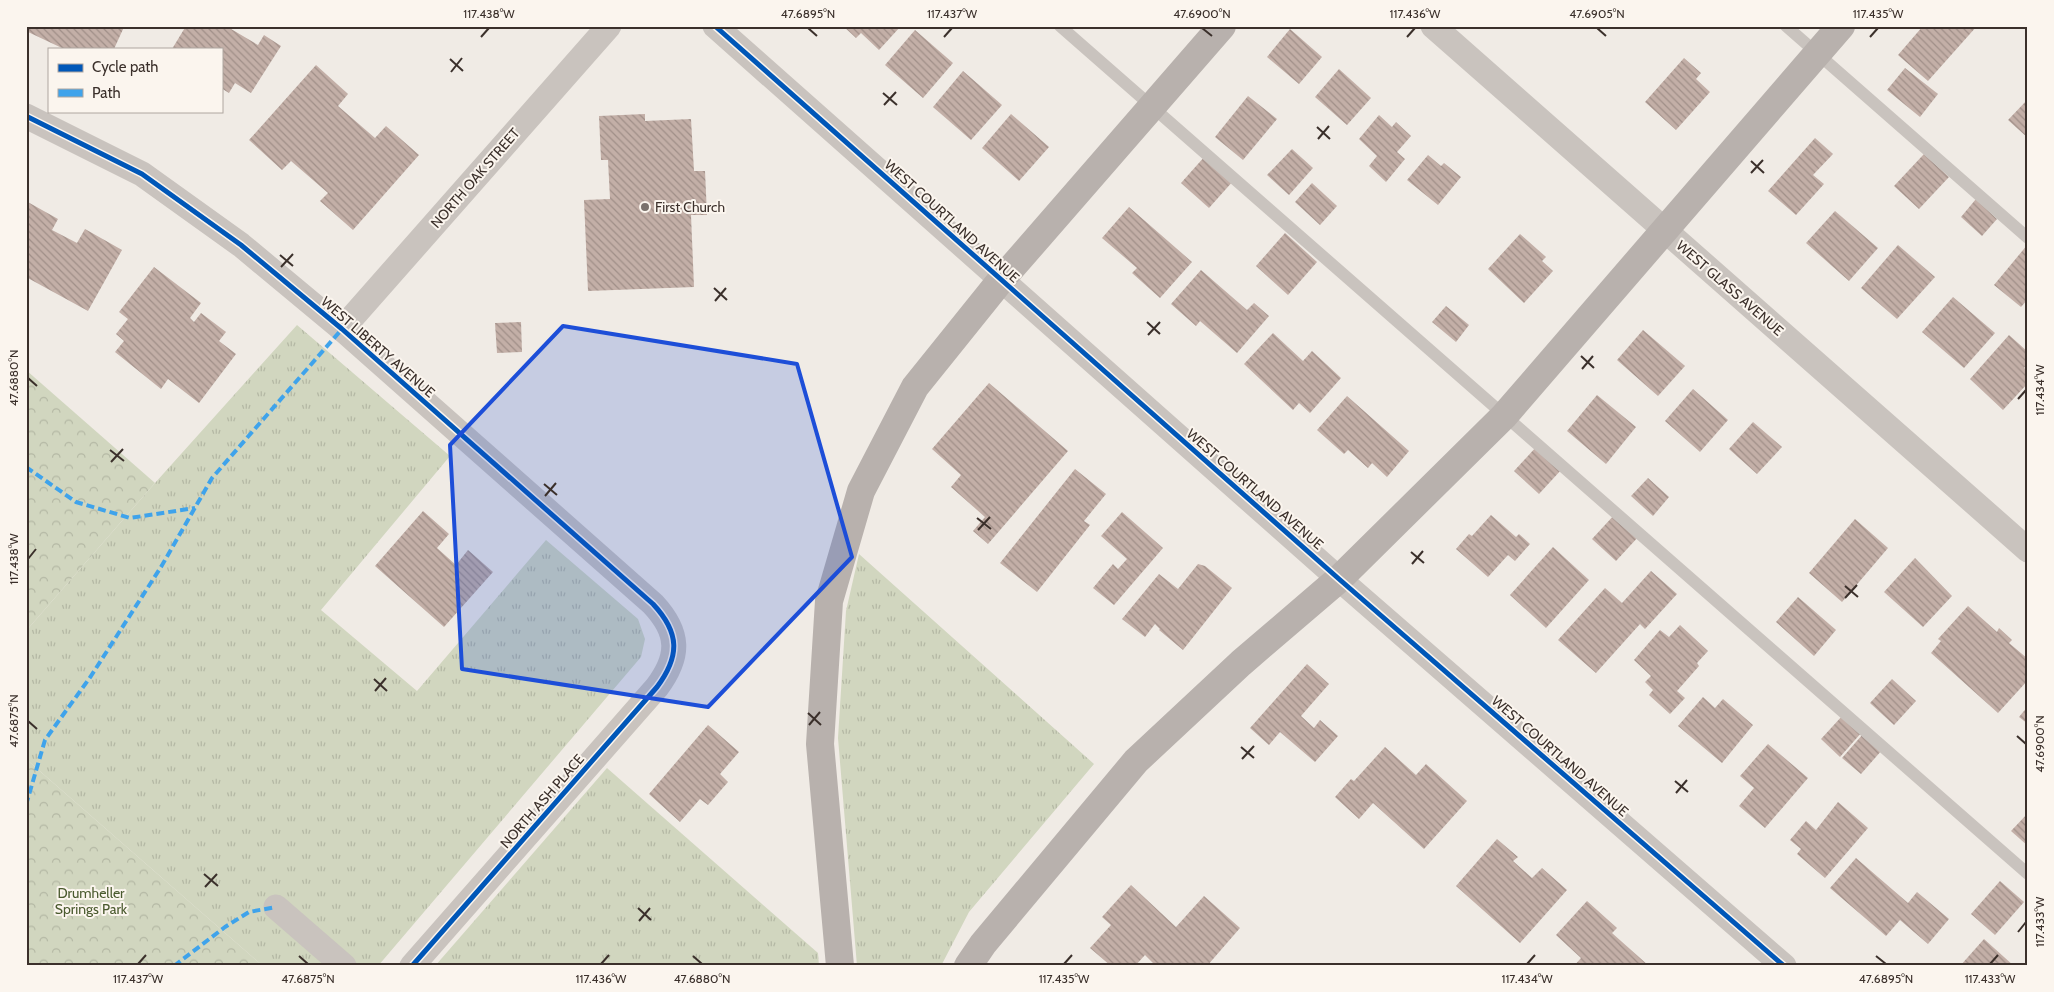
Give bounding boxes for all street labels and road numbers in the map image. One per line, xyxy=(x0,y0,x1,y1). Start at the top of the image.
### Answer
street label: NORTH OAK STREET xyxy=(427,124,524,232)
street label: WEST COURTLAND AVENUE xyxy=(881,156,1023,287)
street label: WEST GLASS AVENUE xyxy=(1673,236,1788,340)
street label: WEST LIBERTY AVENUE xyxy=(317,293,439,402)
street label: WEST COURTLAND AVENUE xyxy=(1183,425,1327,554)
street label: WEST COURTLAND AVENUE xyxy=(1488,692,1632,821)
street label: NORTH ASH PLACE xyxy=(496,750,588,852)

